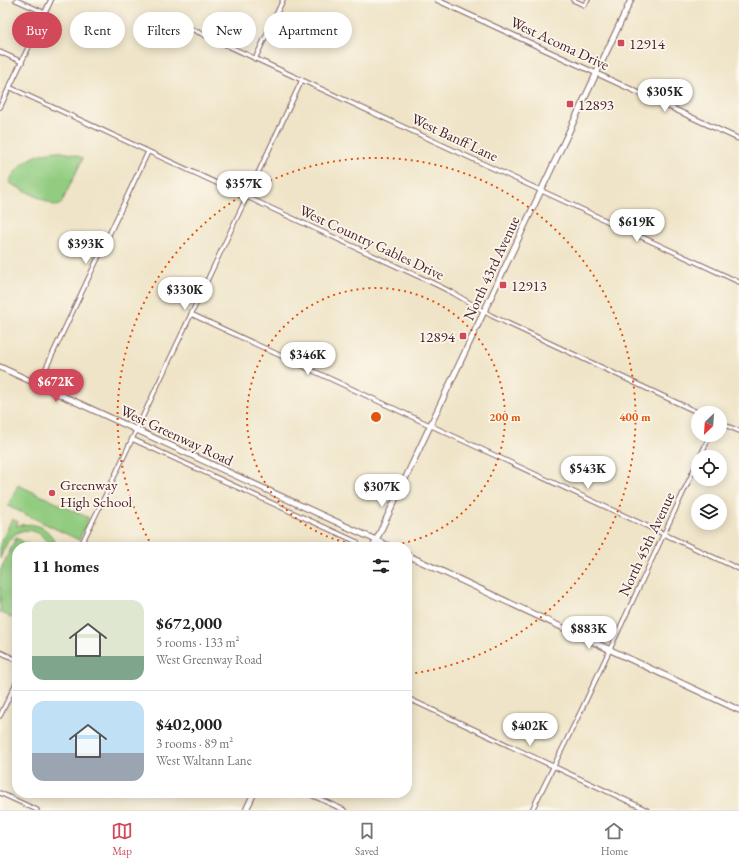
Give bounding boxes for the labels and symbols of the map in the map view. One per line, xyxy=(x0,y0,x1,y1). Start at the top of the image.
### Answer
street label: West Acoma Drive xyxy=(508,12,613,74)
place label: 12914 xyxy=(629,34,666,53)
marker: 12914 xyxy=(616,38,626,48)
pin: $305K xyxy=(637,79,693,113)
place label: 12893 xyxy=(578,95,614,114)
marker: 12893 xyxy=(565,99,575,109)
street label: West Banff Lane xyxy=(409,109,502,165)
pin: $357K xyxy=(216,171,272,205)
street label: West Country Gables Drive xyxy=(297,200,448,284)
pin: $619K xyxy=(609,209,665,243)
street label: North 43rd Avenue xyxy=(459,213,524,323)
pin: $393K xyxy=(58,231,114,265)
place label: 12913 xyxy=(511,276,547,295)
pin: $330K xyxy=(157,277,213,311)
marker: 12913 xyxy=(498,280,508,290)
place label: 12894 xyxy=(419,327,456,346)
marker: 12894 xyxy=(458,331,468,341)
pin: $346K xyxy=(280,342,336,376)
pin: $672K xyxy=(28,369,84,403)
street label: West Greenway Road xyxy=(117,400,237,470)
north arrow xyxy=(691,406,727,442)
text: 200 m xyxy=(489,409,521,425)
text: 400 m xyxy=(619,409,651,425)
centre of rings xyxy=(369,410,383,424)
pin: $543K xyxy=(560,456,616,490)
pin: $307K xyxy=(354,474,410,508)
place label: Greenway High School xyxy=(60,475,133,511)
marker: Greenway High School xyxy=(47,488,57,498)
street label: North 45th Avenue xyxy=(614,489,678,599)
pin: $883K xyxy=(561,616,617,650)
pin: $402K xyxy=(502,713,558,747)

